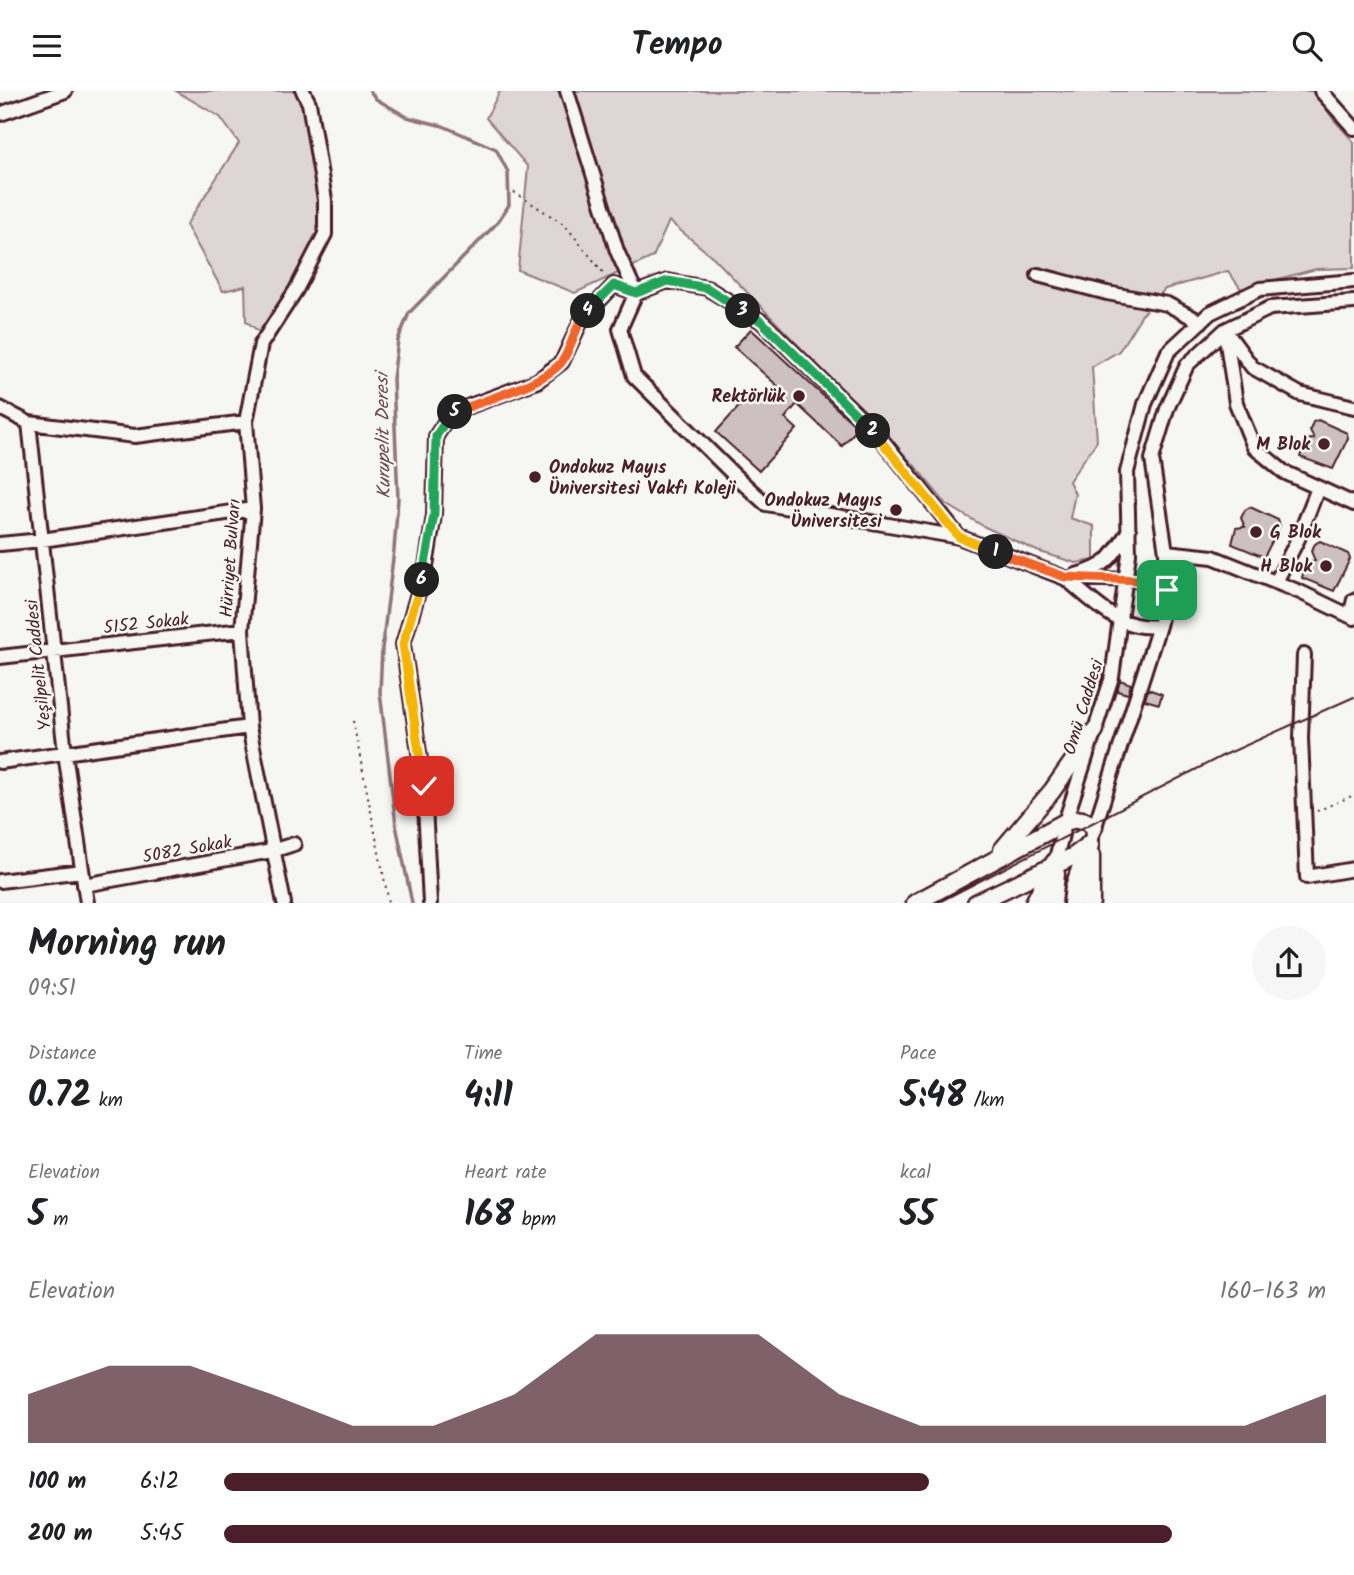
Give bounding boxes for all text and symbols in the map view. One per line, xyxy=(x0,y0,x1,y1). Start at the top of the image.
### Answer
text: Tempo xyxy=(631,20,723,71)
icon: menu xyxy=(28,27,66,65)
icon: search xyxy=(1288,27,1326,65)
pin: 4 xyxy=(570,293,606,329)
pin: 3 xyxy=(726,293,760,329)
text: 4 xyxy=(582,295,593,325)
text: 3 xyxy=(737,295,748,325)
water label: Kurupelit Deresi xyxy=(368,368,400,499)
place label: Rektörlük xyxy=(711,383,786,412)
marker: Rektörlük xyxy=(791,388,807,404)
pin: 5 xyxy=(438,395,472,429)
text: 5 xyxy=(450,396,459,426)
pin: 2 xyxy=(856,413,890,449)
text: 2 xyxy=(867,415,878,445)
place label: M Blok xyxy=(1256,431,1311,460)
marker: M Blok xyxy=(1316,436,1332,452)
place label: Ondokuz Mayıs Üniversitesi Vakfı Koleji xyxy=(549,454,736,504)
marker: Ondokuz Mayıs Üniversitesi Vakfı Koleji xyxy=(527,469,543,485)
place label: Ondokuz Mayıs Üniversitesi xyxy=(765,487,883,537)
street label: Hürriyet Bulvarı xyxy=(213,498,250,618)
marker: Ondokuz Mayıs Üniversitesi xyxy=(888,502,904,518)
place label: G Blok xyxy=(1270,519,1322,548)
marker: G Blok xyxy=(1248,524,1264,540)
pin: 1 xyxy=(978,535,1014,569)
text: 1 xyxy=(993,536,998,566)
place label: H Blok xyxy=(1260,553,1313,582)
marker: H Blok xyxy=(1318,558,1334,574)
pin xyxy=(1137,560,1197,620)
pin: 6 xyxy=(404,563,440,597)
text: 6 xyxy=(416,564,427,594)
icon: arrive xyxy=(1148,571,1186,609)
street label: Yeşilpelit Caddesi xyxy=(18,597,61,732)
street label: 5152 Sokak xyxy=(102,606,191,643)
street label: Omü Caddesi xyxy=(1056,655,1113,759)
pin xyxy=(394,756,454,816)
icon: check xyxy=(405,767,443,805)
street label: 5082 Sokak xyxy=(140,828,235,873)
text: Morning run xyxy=(28,915,226,975)
button: share xyxy=(1252,926,1326,1000)
text: 09:51 xyxy=(28,971,76,1007)
text: Distance xyxy=(28,1039,96,1069)
text: Time xyxy=(464,1039,502,1069)
text: Pace xyxy=(900,1039,936,1069)
text: 0.72 xyxy=(28,1069,91,1125)
text: 4:11 xyxy=(464,1069,513,1125)
text: 5:48 xyxy=(900,1069,966,1125)
text: km xyxy=(91,1086,123,1116)
text: /km xyxy=(966,1086,1004,1116)
text: Elevation xyxy=(28,1158,100,1188)
text: Heart rate xyxy=(464,1158,547,1188)
text: kcal xyxy=(900,1158,931,1188)
text: 5 xyxy=(28,1188,46,1244)
text: 168 xyxy=(464,1188,514,1244)
text: 55 xyxy=(900,1188,935,1244)
text: m xyxy=(46,1205,68,1235)
text: bpm xyxy=(514,1205,556,1235)
text: Elevation xyxy=(28,1274,115,1310)
text: 160–163 m xyxy=(1220,1274,1326,1310)
text: 100 m xyxy=(28,1464,86,1500)
text: 6:12 xyxy=(140,1464,179,1500)
text: 200 m xyxy=(28,1516,93,1552)
text: 5:45 xyxy=(140,1516,183,1552)

